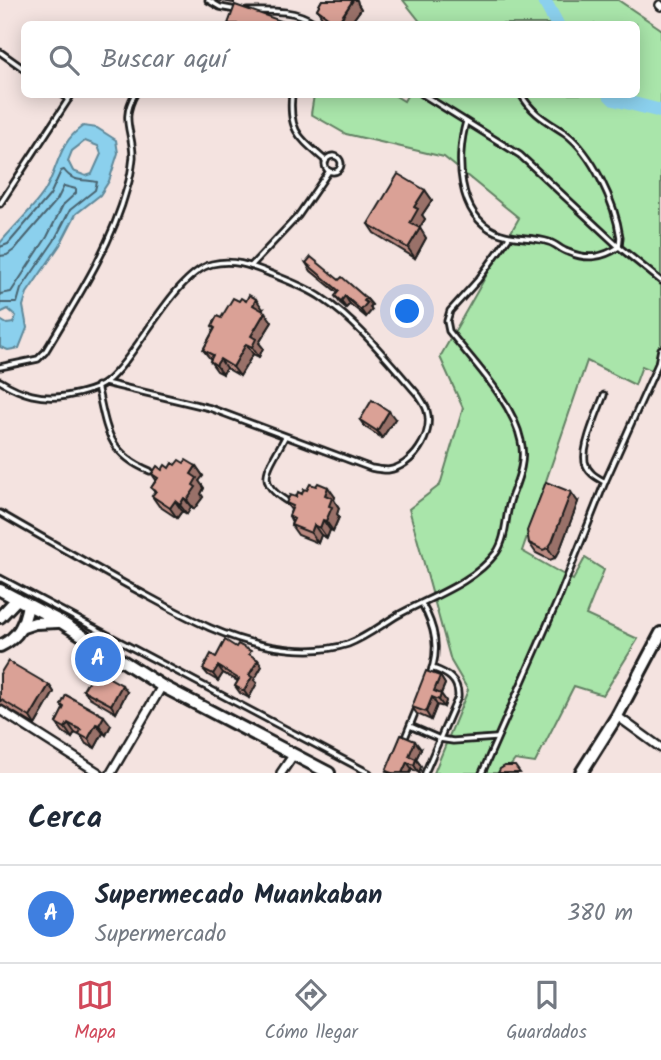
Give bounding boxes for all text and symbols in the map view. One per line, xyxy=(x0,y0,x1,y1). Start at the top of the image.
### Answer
search box xyxy=(21,21,640,98)
text: Buscar aquí xyxy=(101,39,227,81)
icon: search xyxy=(45,41,83,79)
your location xyxy=(390,294,424,328)
pin: A xyxy=(75,633,121,685)
text: Cerca xyxy=(28,795,102,843)
text: Supermecado Muankaban xyxy=(95,875,382,917)
text: A xyxy=(44,896,58,932)
text: 380 m xyxy=(567,896,633,932)
text: Supermercado xyxy=(95,917,226,953)
tab: Mapa xyxy=(74,976,116,1048)
tab: Cómo llegar xyxy=(264,976,358,1048)
tab: Guardados xyxy=(506,976,587,1048)

